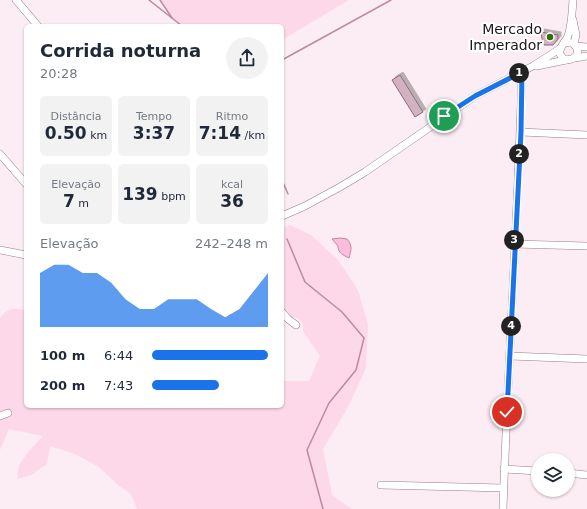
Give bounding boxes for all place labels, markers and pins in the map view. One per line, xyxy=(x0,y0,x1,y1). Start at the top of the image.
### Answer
place label: Mercado Imperador xyxy=(469,21,542,53)
marker: Mercado Imperador xyxy=(545,32,555,42)
pin: 1 xyxy=(509,63,529,83)
pin xyxy=(427,99,461,133)
pin: 2 xyxy=(509,144,529,164)
pin: 3 xyxy=(504,230,524,250)
pin: 4 xyxy=(501,316,521,336)
pin xyxy=(490,395,524,429)

